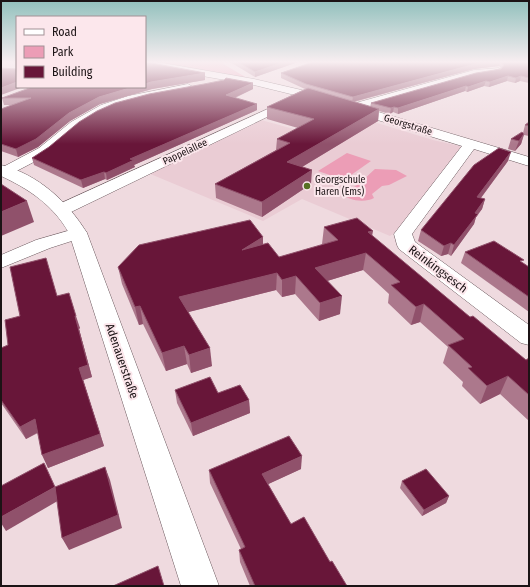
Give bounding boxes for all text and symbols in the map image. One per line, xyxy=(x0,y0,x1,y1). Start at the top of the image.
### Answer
legend xyxy=(16,16,146,88)
text: Road xyxy=(52,25,77,39)
text: Park xyxy=(52,45,74,59)
text: Building xyxy=(52,65,93,79)
street label: Georgstraße xyxy=(382,112,434,138)
street label: Pappelallee xyxy=(161,136,209,168)
place label: Georgschule Haren (Ems) xyxy=(315,174,366,198)
marker: Georgschule Haren (Ems) xyxy=(302,181,312,191)
street label: Reinkingsesch xyxy=(406,242,470,296)
street label: Adenauerstraße xyxy=(103,322,141,400)

